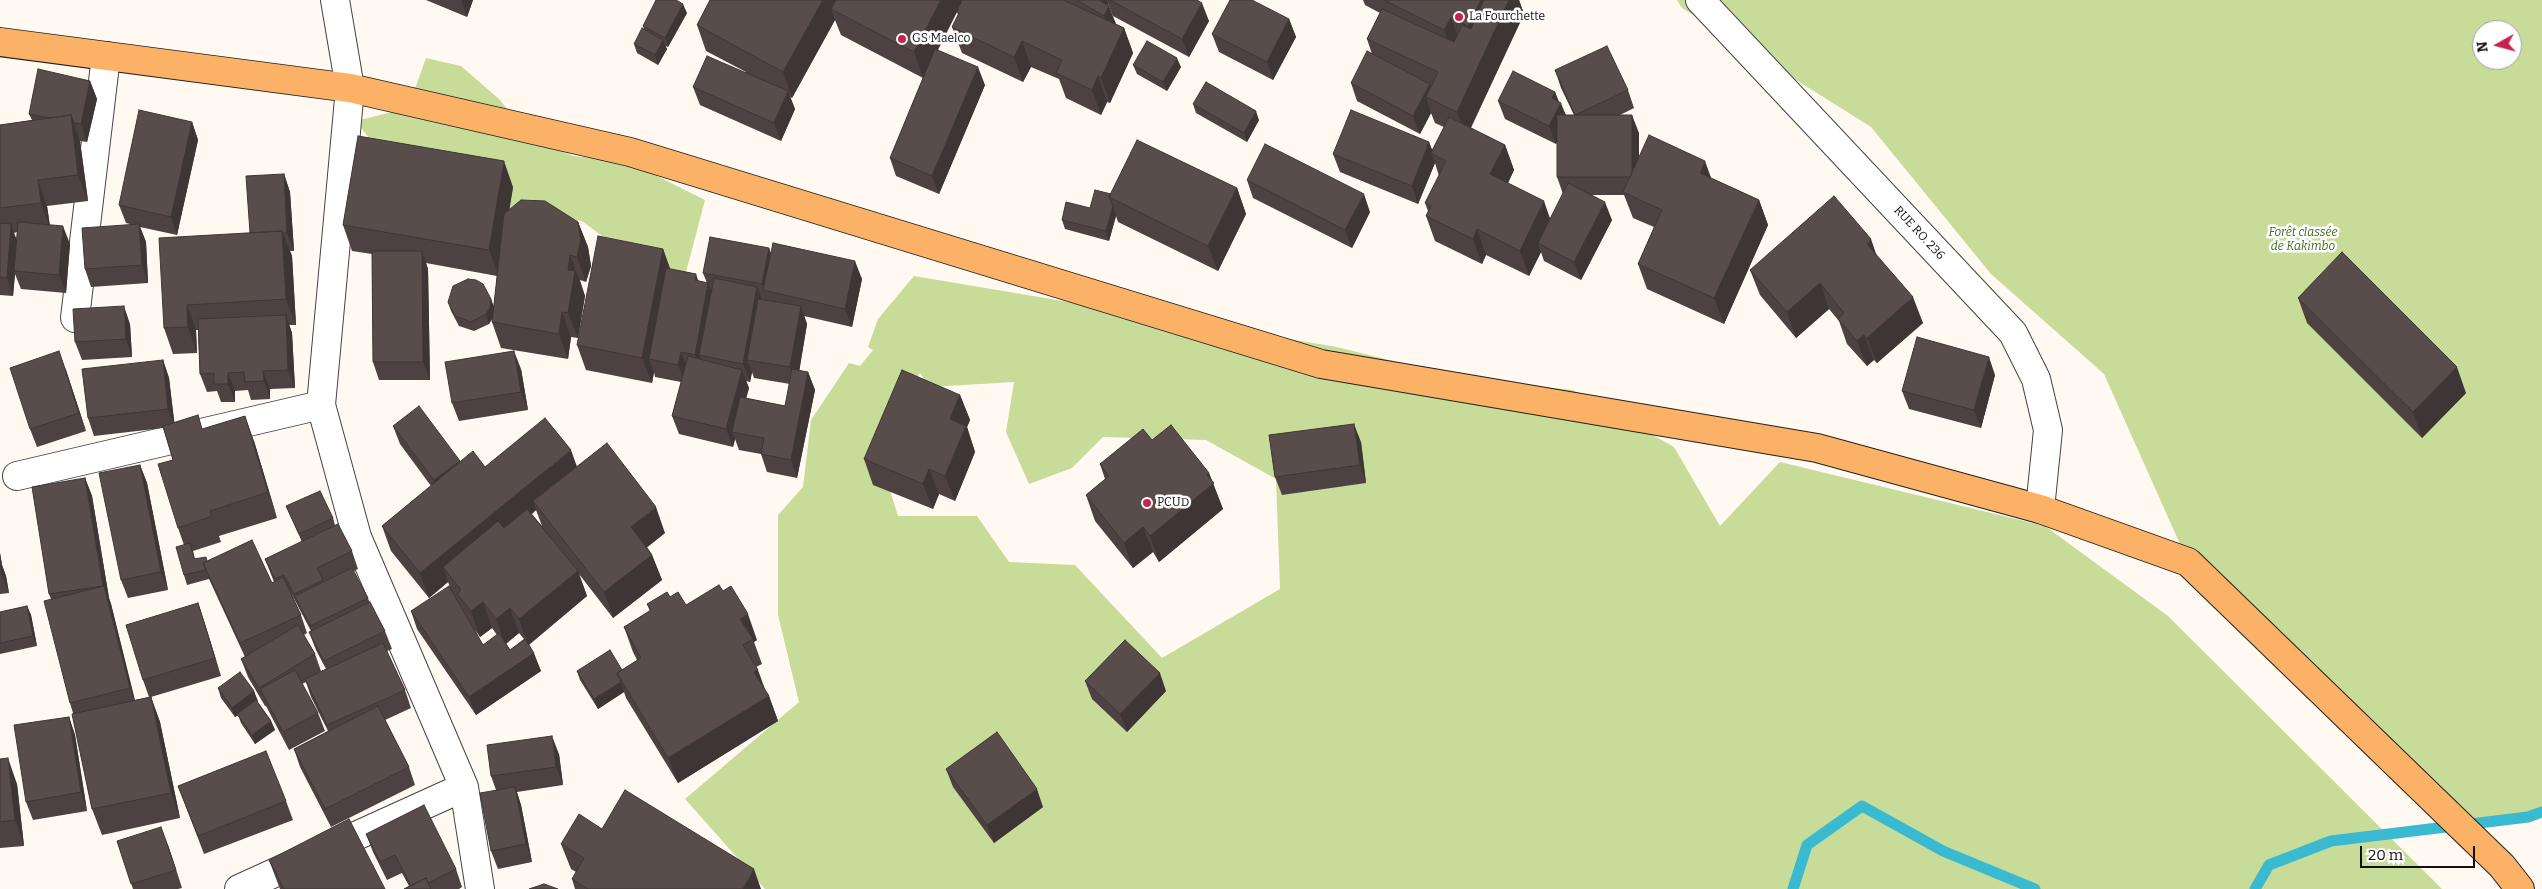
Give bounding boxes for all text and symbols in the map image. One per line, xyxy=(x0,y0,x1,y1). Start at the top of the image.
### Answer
place label: La Fourchette xyxy=(1469,10,1545,24)
marker: La Fourchette xyxy=(1453,11,1465,23)
north arrow xyxy=(2472,20,2522,70)
place label: GS Maelco xyxy=(912,32,970,46)
marker: GS Maelco xyxy=(896,33,908,45)
text: N xyxy=(2474,40,2492,53)
street label: RUE RO. 236 xyxy=(1891,203,1947,263)
park label: Forêt classée de Kakimbo xyxy=(2268,226,2338,254)
place label: PCUD xyxy=(1157,496,1189,510)
marker: PCUD xyxy=(1141,497,1153,509)
scale bar xyxy=(2362,836,2477,868)
text: 20 m xyxy=(2368,846,2403,864)

